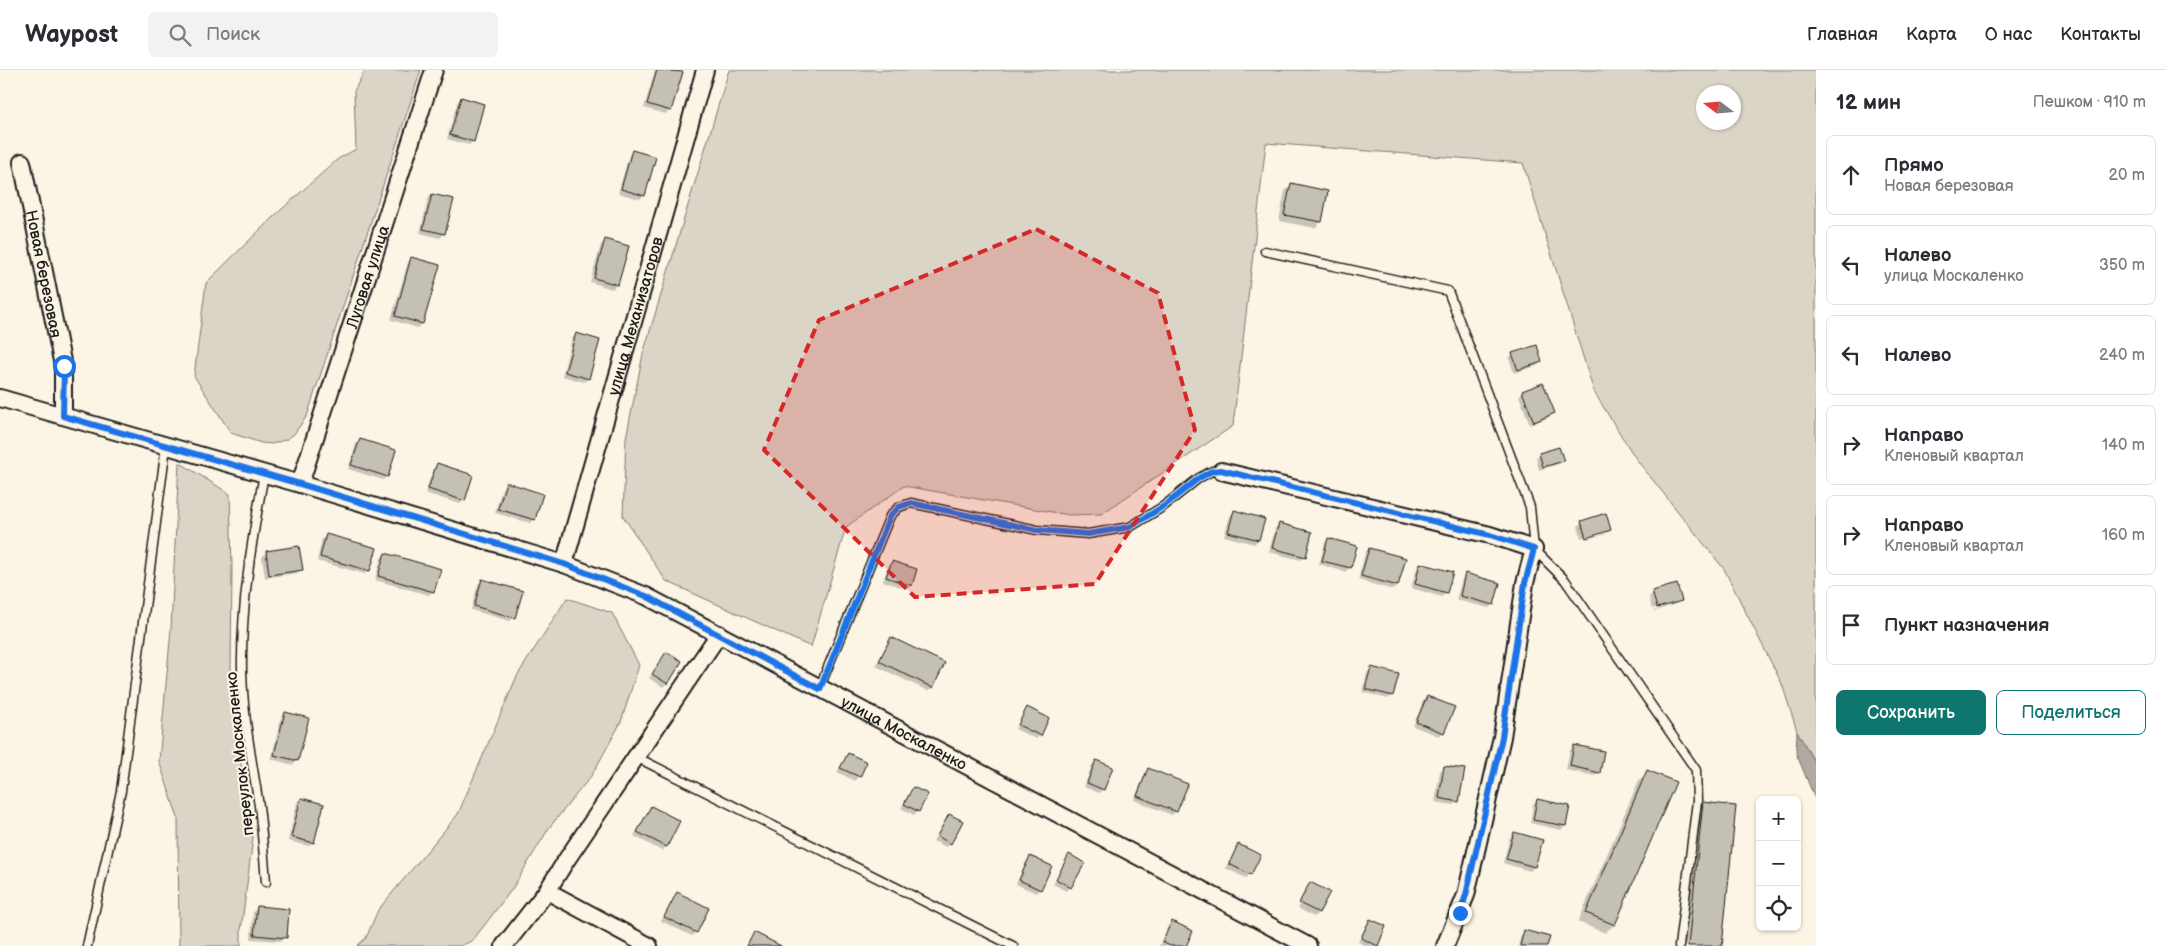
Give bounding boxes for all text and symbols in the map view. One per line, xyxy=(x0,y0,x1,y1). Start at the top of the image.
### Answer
search box xyxy=(148,12,498,57)
text: Waypost xyxy=(25,20,118,49)
icon: search xyxy=(166,21,194,49)
text: Поиск xyxy=(206,23,260,46)
text: Главная xyxy=(1807,24,1878,45)
text: Карта xyxy=(1906,24,1957,45)
text: О нас xyxy=(1985,24,2032,45)
text: Контакты xyxy=(2060,24,2141,45)
north arrow xyxy=(1696,85,1741,130)
text: 12 мин xyxy=(1836,90,1901,115)
text: Пешком · 910 m xyxy=(2033,93,2146,112)
text: Прямо xyxy=(1884,154,1944,177)
icon: ahead xyxy=(1837,161,1865,189)
text: 20 m xyxy=(2109,166,2145,185)
text: Новая березовая xyxy=(1884,177,2014,196)
street label: Новая березовая xyxy=(21,209,65,340)
street label: Луговая улица xyxy=(343,223,394,332)
street label: улица Механизаторов xyxy=(605,234,668,398)
text: Налево xyxy=(1884,244,1951,267)
icon: left xyxy=(1837,251,1865,279)
text: 350 m xyxy=(2099,256,2145,275)
text: улица Москаленко xyxy=(1884,267,2024,286)
icon: left xyxy=(1837,341,1865,369)
text: Налево xyxy=(1884,344,1951,367)
text: 240 m xyxy=(2099,346,2145,365)
route start xyxy=(53,355,76,378)
text: Направо xyxy=(1884,424,1964,447)
icon: right xyxy=(1837,431,1865,459)
text: 140 m xyxy=(2102,436,2145,455)
text: Кленовый квартал xyxy=(1884,447,2024,466)
text: Направо xyxy=(1884,514,1964,537)
icon: right xyxy=(1837,521,1865,549)
text: 160 m xyxy=(2102,526,2145,545)
text: Кленовый квартал xyxy=(1884,537,2024,556)
icon: arrive xyxy=(1837,611,1865,639)
text: Пункт назначения xyxy=(1884,614,2049,637)
street label: переулок Москаленко xyxy=(222,671,259,837)
button: Сохранить xyxy=(1836,690,1986,735)
button: Поделиться xyxy=(1996,690,2146,735)
street label: улица Москаленко xyxy=(837,693,970,775)
map controls xyxy=(1756,796,1801,931)
button: + xyxy=(1756,796,1801,841)
button: − xyxy=(1756,841,1801,886)
button: locate xyxy=(1756,886,1801,931)
route end xyxy=(1449,902,1472,925)

